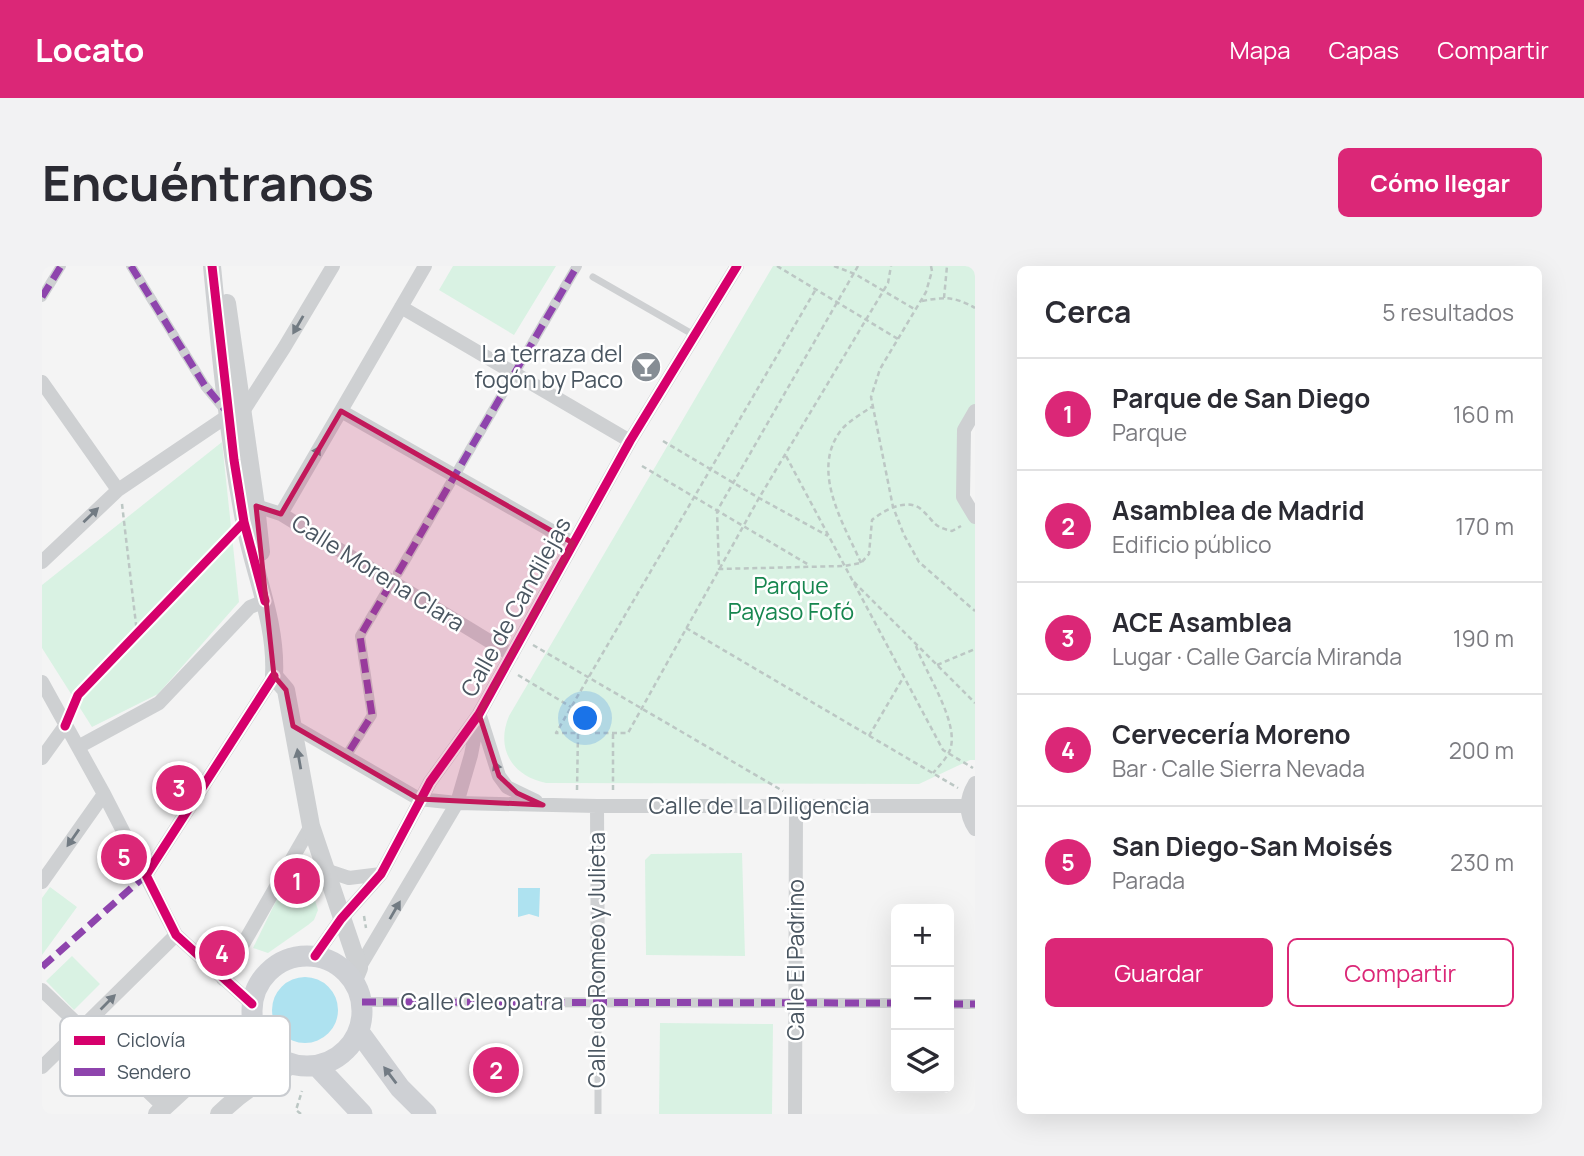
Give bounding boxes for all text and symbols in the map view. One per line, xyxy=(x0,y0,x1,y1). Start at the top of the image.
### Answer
text: Locato xyxy=(35,27,145,72)
text: Mapa xyxy=(1230,33,1291,66)
text: Capas xyxy=(1329,33,1399,66)
text: Compartir xyxy=(1437,33,1549,66)
button: Cómo llegar xyxy=(1338,148,1542,217)
text: Encuéntranos xyxy=(42,149,374,216)
text: Cerca xyxy=(1045,291,1131,332)
text: 5 resultados xyxy=(1382,296,1514,328)
one-way arrow xyxy=(292,315,304,334)
place label: La terraza del fogón by Paco xyxy=(474,337,623,395)
bar icon: La terraza del fogón by Paco xyxy=(629,350,663,384)
text: Parque de San Diego xyxy=(1112,380,1370,416)
text: 1 xyxy=(1063,398,1073,430)
text: 160 m xyxy=(1453,398,1514,430)
text: Parque xyxy=(1112,416,1187,448)
one-way arrow xyxy=(309,445,321,464)
text: Asamblea de Madrid xyxy=(1112,492,1365,528)
one-way arrow xyxy=(83,506,100,523)
street label: Calle Morena Clara xyxy=(286,506,471,638)
text: 2 xyxy=(1061,510,1075,542)
text: 170 m xyxy=(1455,510,1514,542)
street label: Calle de Candilejas xyxy=(452,511,578,702)
text: Edificio público xyxy=(1112,528,1272,560)
park label: Parque Payaso Fofó xyxy=(728,569,854,627)
text: ACE Asamblea xyxy=(1112,604,1292,640)
text: 3 xyxy=(1061,622,1075,654)
text: 190 m xyxy=(1453,622,1514,654)
text: Lugar · Calle García Miranda xyxy=(1112,640,1402,672)
your location xyxy=(568,701,602,735)
text: Cervecería Moreno xyxy=(1112,716,1351,752)
text: 4 xyxy=(1061,734,1075,766)
text: 200 m xyxy=(1449,734,1514,766)
one-way arrow xyxy=(293,748,304,770)
text: Bar · Calle Sierra Nevada xyxy=(1112,752,1365,784)
one-way arrow xyxy=(492,760,503,781)
pin: 3 xyxy=(156,762,202,814)
street label: Calle de La Diligencia xyxy=(648,789,870,821)
text: San Diego-San Moisés xyxy=(1112,828,1393,864)
one-way arrow xyxy=(66,829,80,847)
pin: 5 xyxy=(101,831,147,883)
street label: Calle de Romeo y Julieta xyxy=(580,832,612,1088)
text: 5 xyxy=(1061,846,1075,878)
text: 230 m xyxy=(1450,846,1514,878)
pin: 1 xyxy=(274,855,320,907)
text: Parada xyxy=(1112,864,1185,896)
street label: Calle El Padrino xyxy=(779,879,811,1041)
one-way arrow xyxy=(389,900,401,920)
map controls xyxy=(891,904,954,1093)
button: + xyxy=(891,904,954,967)
pin: 4 xyxy=(199,927,245,979)
button: Guardar xyxy=(1045,938,1273,1007)
button: Compartir xyxy=(1287,938,1514,1007)
button: − xyxy=(891,967,954,1030)
street label: Calle Cleopatra xyxy=(400,985,564,1017)
one-way arrow xyxy=(99,994,116,1010)
legend xyxy=(60,1016,290,1096)
text: Ciclovía xyxy=(117,1027,185,1053)
button: layers xyxy=(891,1030,954,1093)
pin: 2 xyxy=(473,1044,519,1096)
text: Sendero xyxy=(117,1059,191,1085)
one-way arrow xyxy=(383,1066,397,1084)

